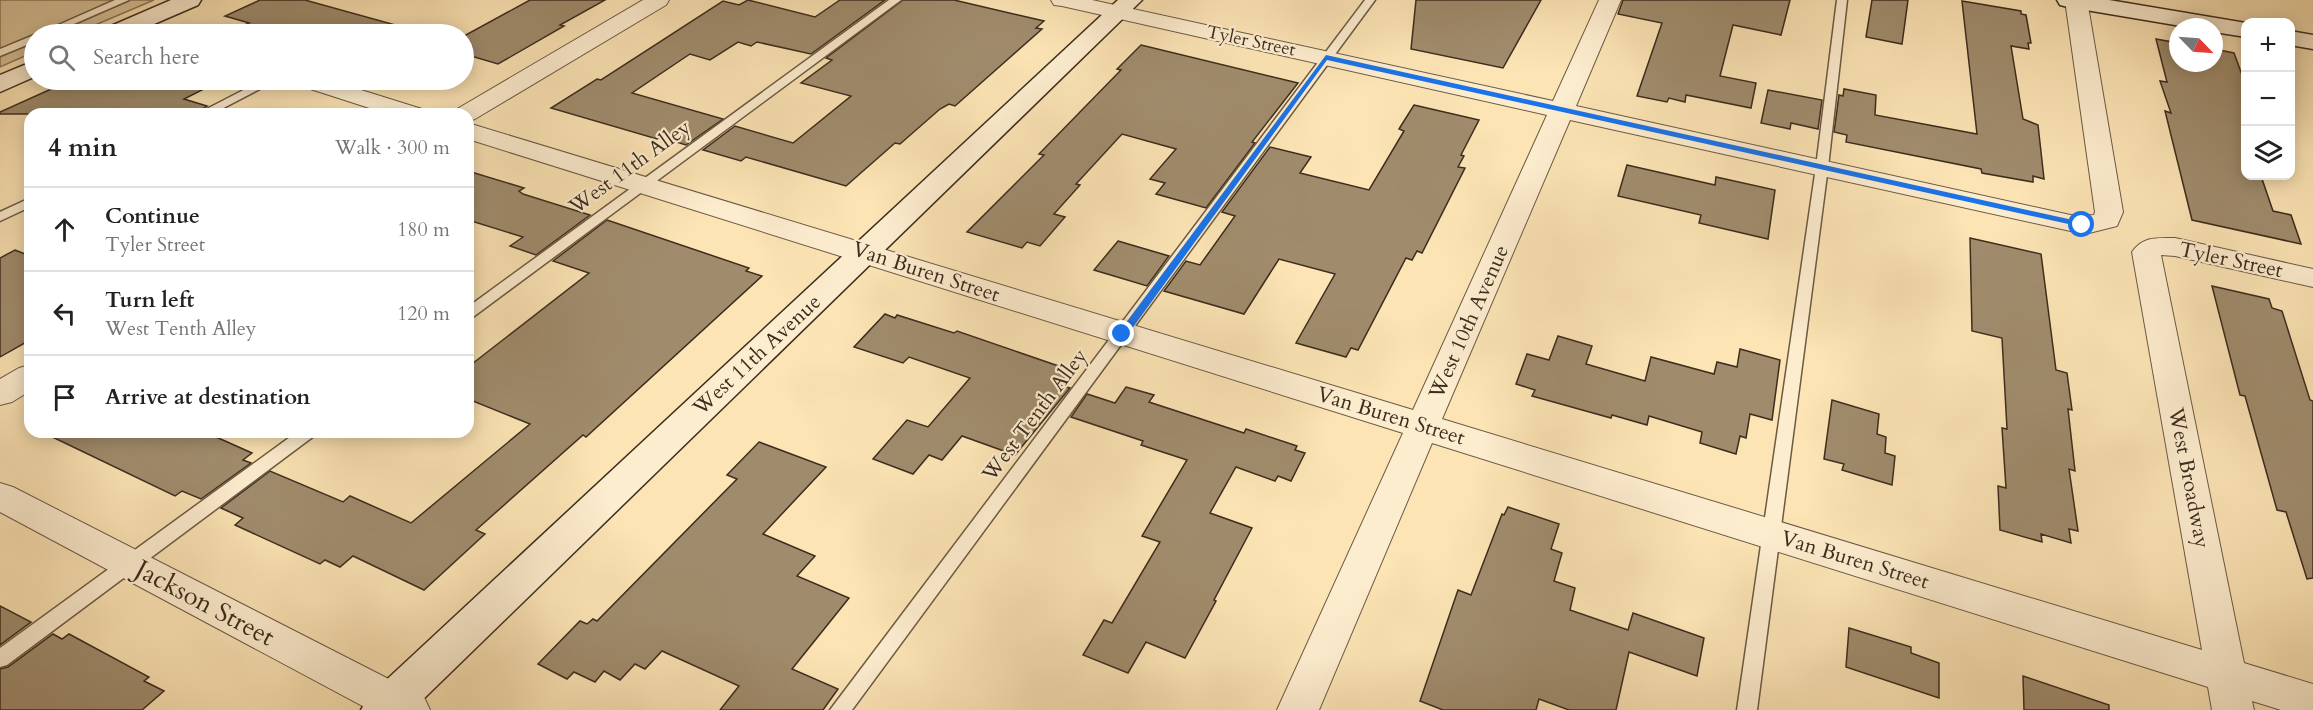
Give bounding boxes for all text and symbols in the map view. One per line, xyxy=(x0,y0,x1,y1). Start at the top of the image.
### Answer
north arrow xyxy=(2169,18,2223,72)
map controls xyxy=(2241,18,2295,180)
button: + xyxy=(2241,18,2295,72)
street label: Tyler Street xyxy=(1204,19,1298,63)
search box xyxy=(24,24,474,90)
icon: search xyxy=(45,41,78,74)
text: Search here xyxy=(93,42,200,72)
button: − xyxy=(2241,72,2295,126)
street label: West 11th Alley xyxy=(563,113,697,222)
button: layers xyxy=(2241,126,2295,180)
text: 4 min xyxy=(48,130,117,165)
text: Walk · 300 m xyxy=(335,134,450,161)
text: Continue xyxy=(105,201,200,231)
route start xyxy=(2068,211,2094,237)
icon: ahead xyxy=(48,213,81,246)
text: 180 m xyxy=(397,216,450,243)
text: Tyler Street xyxy=(105,231,205,258)
street label: Van Buren Street xyxy=(849,235,1004,310)
street label: Tyler Street xyxy=(2177,235,2286,285)
street label: West 10th Avenue xyxy=(1422,241,1516,404)
text: Turn left xyxy=(105,285,194,315)
street label: West 11th Avenue xyxy=(686,288,827,423)
icon: left xyxy=(48,297,81,330)
text: 120 m xyxy=(397,300,450,327)
text: West Tenth Alley xyxy=(105,315,256,342)
route end xyxy=(1108,320,1134,346)
street label: West Tenth Alley xyxy=(975,343,1094,488)
street label: Van Buren Street xyxy=(1314,380,1469,452)
icon: arrive xyxy=(48,381,81,414)
text: Arrive at destination xyxy=(105,382,310,412)
street label: West Broadway xyxy=(2161,404,2217,551)
street label: Van Buren Street xyxy=(1778,524,1933,596)
street label: Jackson Street xyxy=(126,550,281,654)

